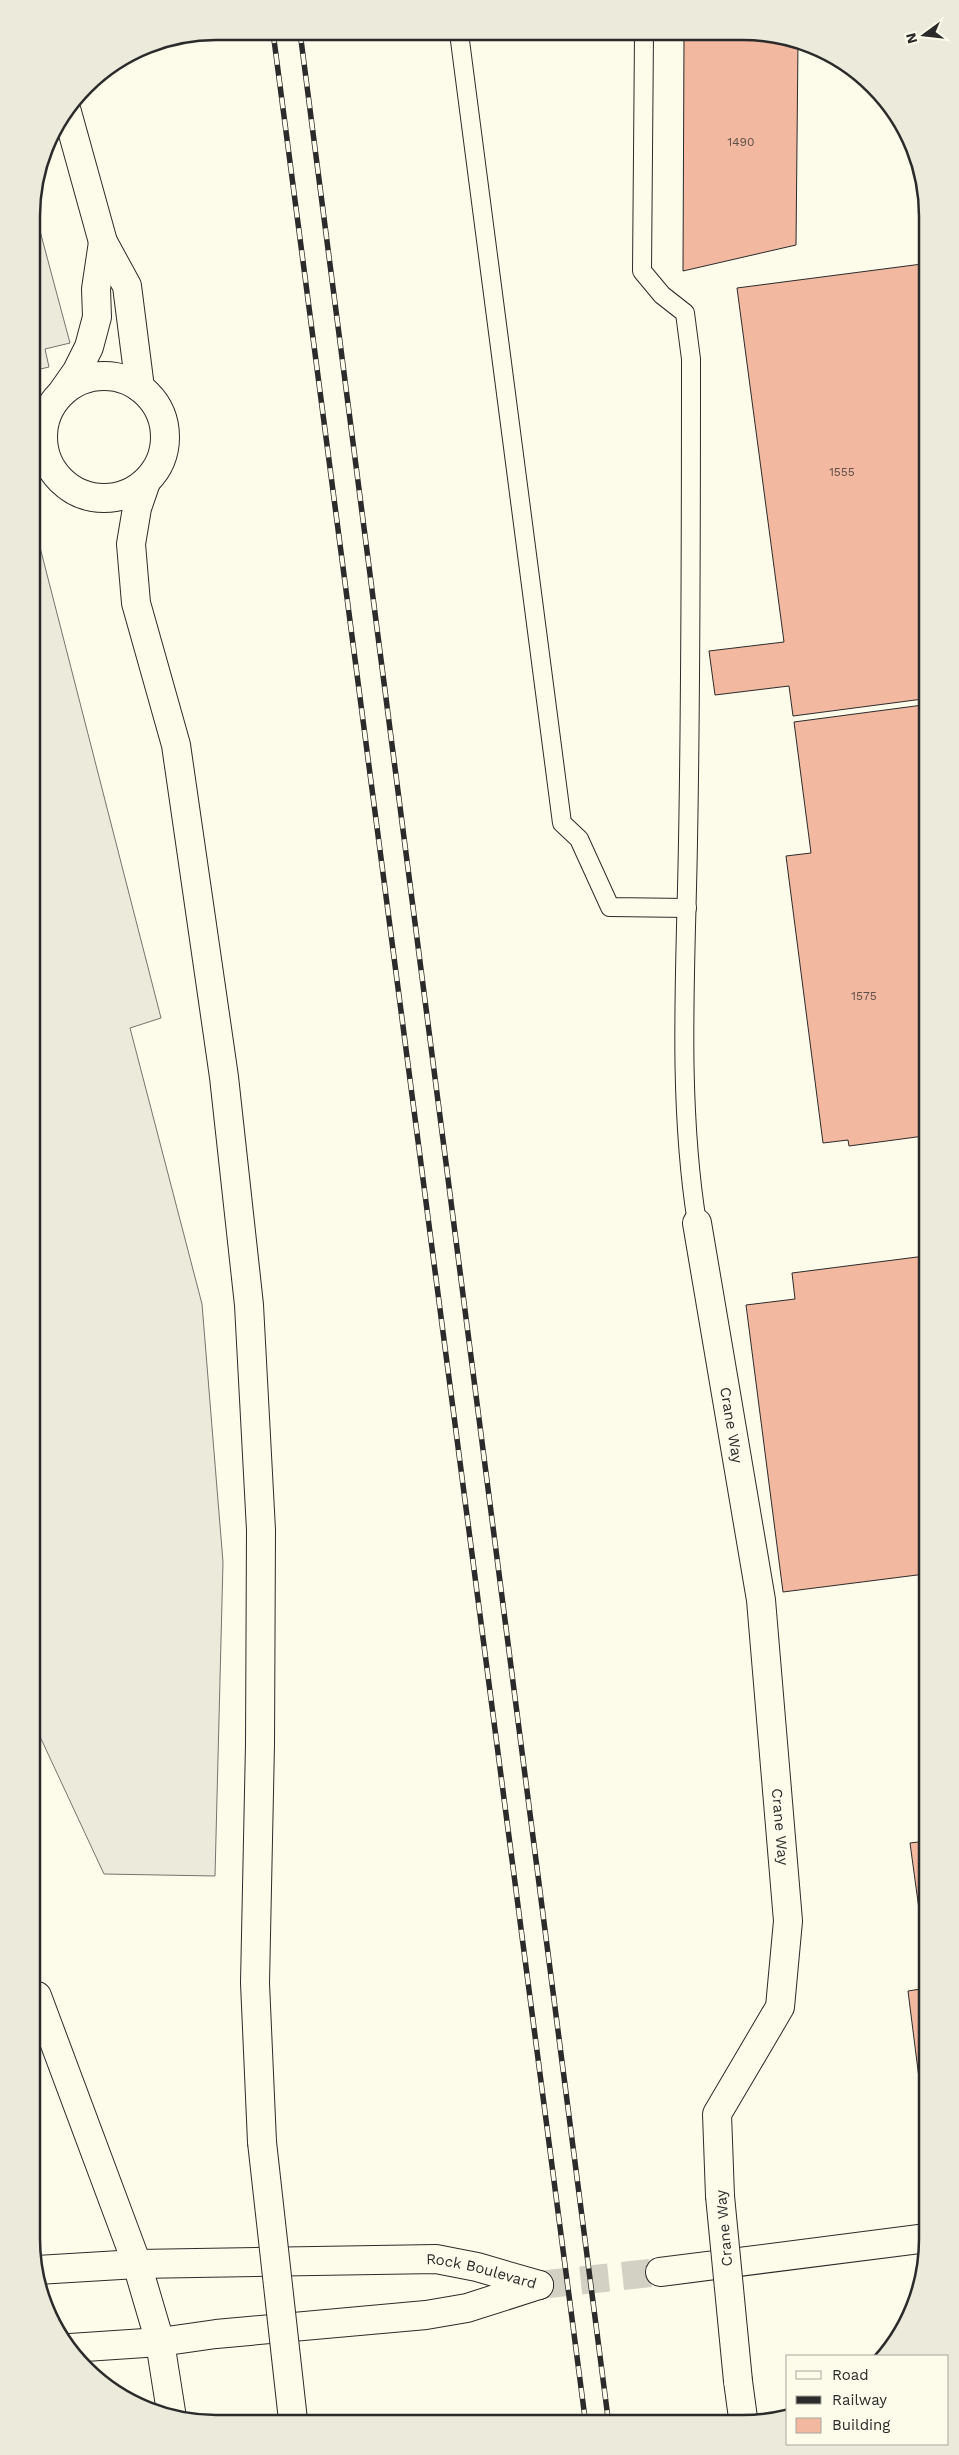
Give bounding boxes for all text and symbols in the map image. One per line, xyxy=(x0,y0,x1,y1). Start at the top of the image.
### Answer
north arrow xyxy=(899,10,949,60)
text: N xyxy=(902,31,921,45)
house number: 1490 xyxy=(728,135,754,149)
house number: 1555 xyxy=(829,465,855,479)
house number: 1575 xyxy=(851,989,877,1003)
street label: Crane Way xyxy=(716,1386,747,1465)
street label: Crane Way xyxy=(768,1788,792,1866)
street label: Crane Way xyxy=(712,2189,736,2267)
street label: Rock Boulevard xyxy=(426,2250,539,2293)
legend xyxy=(786,2355,949,2445)
text: Road xyxy=(832,2366,869,2384)
text: Railway xyxy=(832,2391,887,2409)
text: Building xyxy=(832,2416,890,2434)

